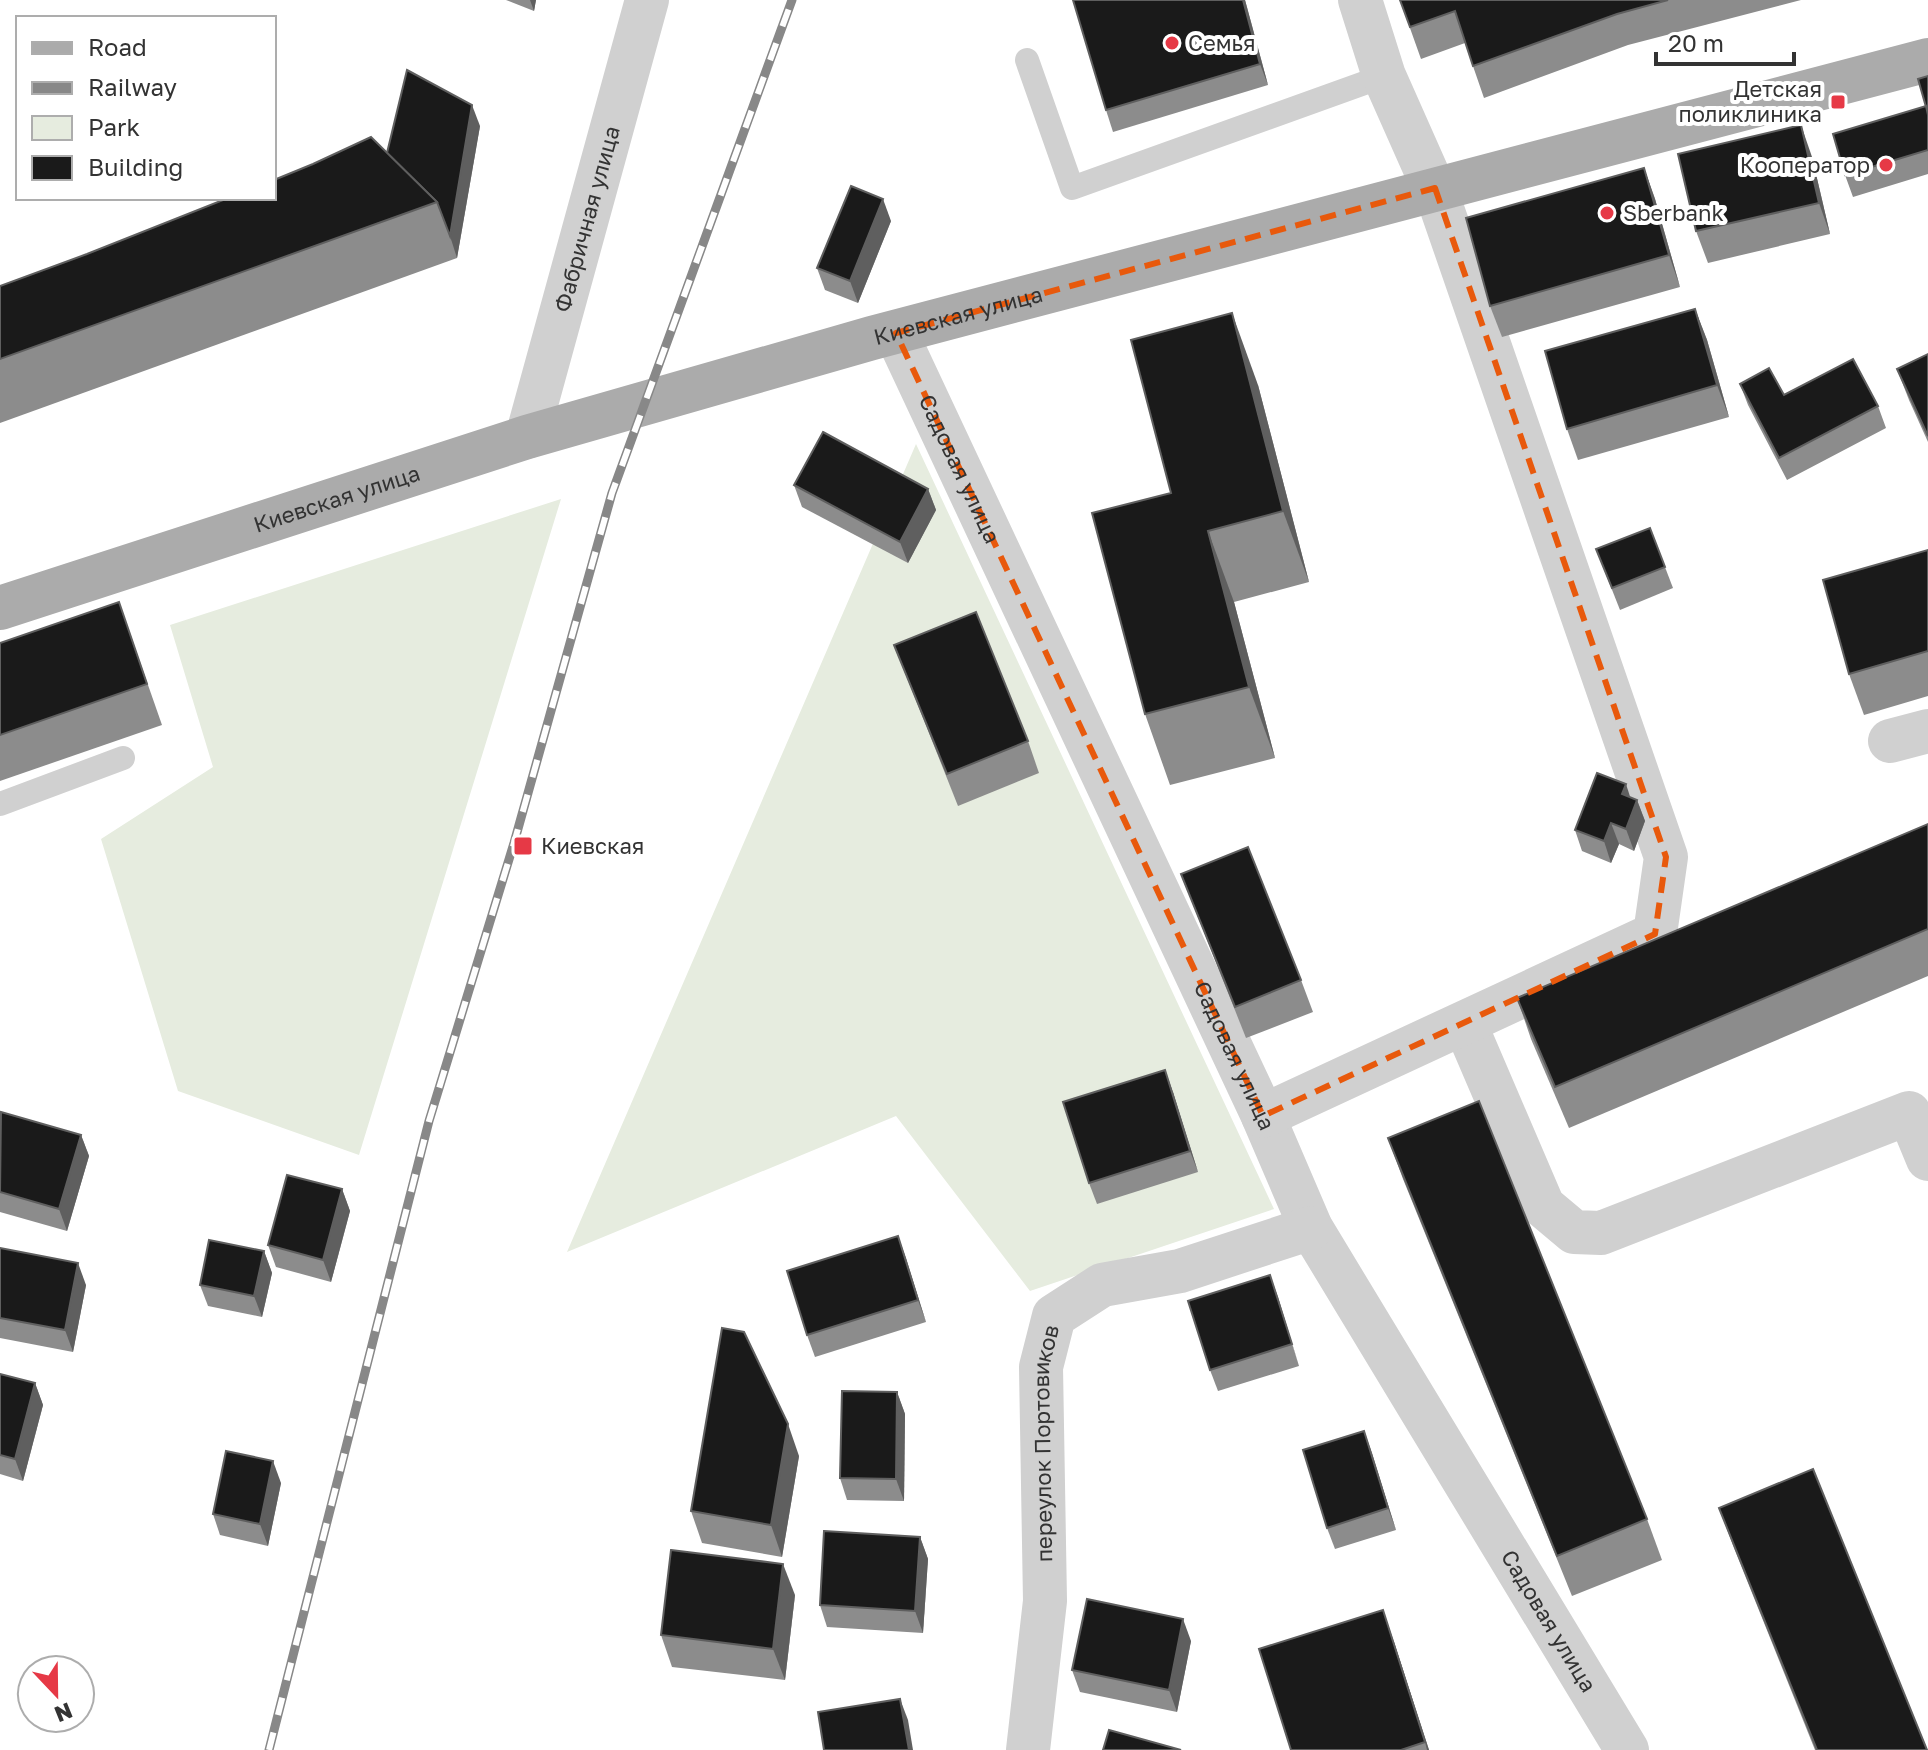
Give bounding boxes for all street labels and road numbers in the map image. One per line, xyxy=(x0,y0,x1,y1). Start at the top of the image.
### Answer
street label: Фабричная улица xyxy=(548,123,625,315)
street label: Киевская улица xyxy=(871,280,1045,350)
street label: Садовая улица xyxy=(914,390,1007,547)
street label: Киевская улица xyxy=(250,459,423,538)
street label: Садовая улица xyxy=(1189,977,1281,1134)
street label: переулок Портовиков xyxy=(1027,1322,1064,1562)
street label: Садовая улица xyxy=(1496,1545,1603,1697)

